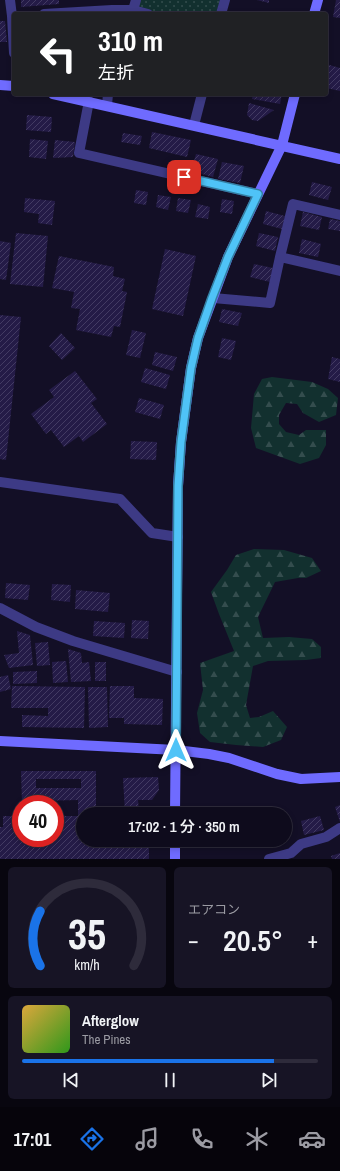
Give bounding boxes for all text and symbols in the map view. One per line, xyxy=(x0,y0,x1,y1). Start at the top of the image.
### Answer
text: 310 m xyxy=(98,22,163,60)
icon: left xyxy=(32,28,84,80)
text: 左折 xyxy=(98,60,134,85)
pin xyxy=(167,160,201,194)
icon: arrive xyxy=(173,166,195,188)
position arrow xyxy=(155,729,197,771)
speed limit sign: 40 xyxy=(12,795,64,847)
text: 17:02 · 1 分 · 350 m xyxy=(128,816,240,837)
text: エアコン xyxy=(188,901,240,918)
text: 35 xyxy=(68,905,106,961)
text: 20.5° xyxy=(223,920,283,960)
text: − xyxy=(188,925,199,955)
text: + xyxy=(307,925,318,955)
text: km/h xyxy=(74,954,100,973)
text: Afterglow xyxy=(82,1010,139,1031)
text: The Pines xyxy=(82,1031,131,1048)
icon: previous xyxy=(60,1069,82,1091)
icon: pause xyxy=(159,1069,181,1091)
icon: next xyxy=(258,1069,280,1091)
icon: directions xyxy=(78,1125,106,1153)
icon: music xyxy=(133,1125,161,1153)
icon: phone xyxy=(188,1125,216,1153)
icon: climate xyxy=(243,1125,271,1153)
icon: car xyxy=(298,1125,326,1153)
text: 17:01 xyxy=(14,1127,51,1152)

